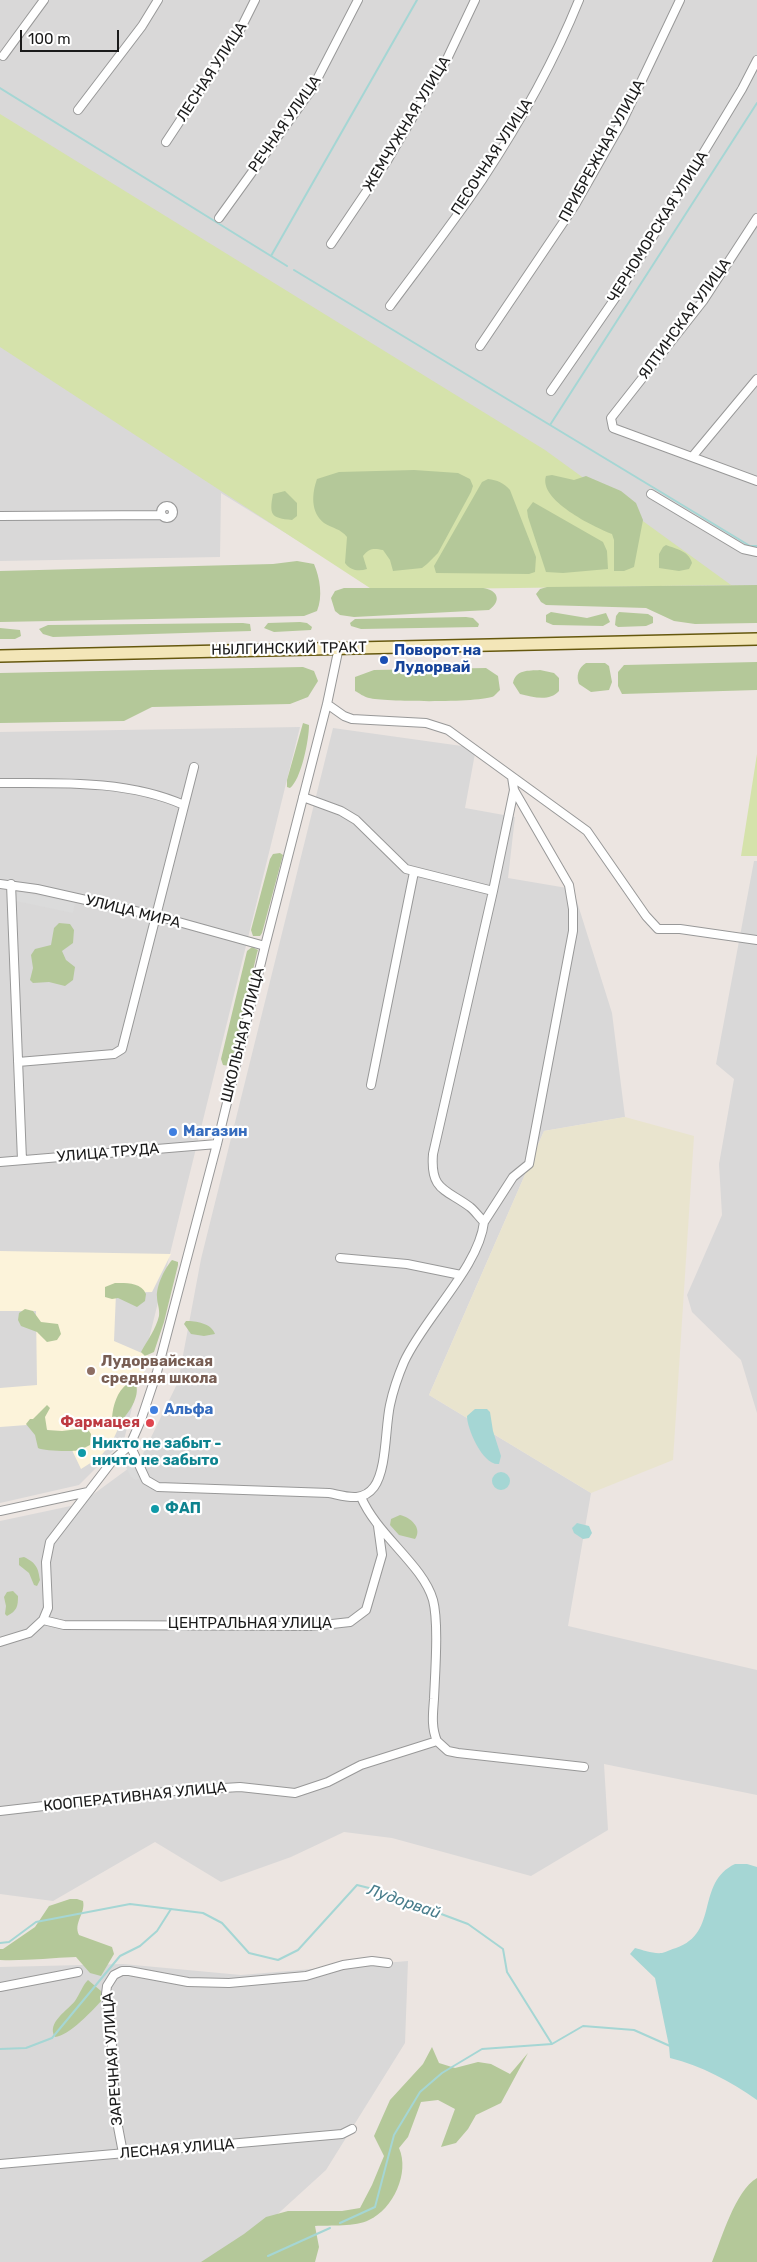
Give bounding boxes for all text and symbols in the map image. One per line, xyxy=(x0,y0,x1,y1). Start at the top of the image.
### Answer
street label: ЛЕСНАЯ УЛИЦА xyxy=(173,19,251,125)
scale bar xyxy=(22,20,121,52)
text: 100 m xyxy=(28,30,70,48)
street label: ЖЕМЧУЖНАЯ УЛИЦА xyxy=(359,53,455,195)
street label: РЕЧНАЯ УЛИЦА xyxy=(245,72,325,176)
street label: ПРИБРЕЖНАЯ УЛИЦА xyxy=(555,77,649,225)
street label: ПЕСОЧНАЯ УЛИЦА xyxy=(448,95,536,219)
street label: ЧЕРНОМОРСКАЯ УЛИЦА xyxy=(604,148,712,306)
street label: ЯЛТИНСКАЯ УЛИЦА xyxy=(635,255,735,383)
street label: НЫЛГИНСКИЙ ТРАКТ xyxy=(211,639,367,659)
place label: Поворот на Лудорвай xyxy=(394,642,481,677)
marker: Поворот на Лудорвай xyxy=(378,654,390,666)
street label: УЛИЦА МИРА xyxy=(84,891,182,933)
street label: ШКОЛЬНАЯ УЛИЦА xyxy=(218,966,268,1104)
place label: Магазин xyxy=(183,1123,248,1141)
marker: Магазин xyxy=(167,1126,179,1138)
street label: УЛИЦА ТРУДА xyxy=(56,1140,160,1166)
place label: Лудорвайская средняя школа xyxy=(101,1353,217,1388)
marker: Лудорвайская средняя школа xyxy=(85,1365,97,1377)
place label: Альфа xyxy=(164,1401,213,1419)
marker: Альфа xyxy=(148,1404,160,1416)
place label: Фармацея xyxy=(60,1414,140,1432)
marker: Фармацея xyxy=(144,1417,156,1429)
place label: Никто не забыт - ничто не забыто xyxy=(92,1435,221,1470)
marker: Никто не забыт - ничто не забыто xyxy=(76,1447,88,1459)
place label: ФАП xyxy=(165,1500,201,1518)
marker: ФАП xyxy=(149,1503,161,1515)
street label: ЦЕНТРАЛЬНАЯ УЛИЦА xyxy=(168,1615,332,1633)
street label: КООПЕРАТИВНАЯ УЛИЦА xyxy=(42,1778,228,1816)
water label: Лудорвай xyxy=(365,1881,443,1923)
street label: ЗАРЕЧНАЯ УЛИЦА xyxy=(99,1992,127,2126)
street label: ЛЕСНАЯ УЛИЦА xyxy=(119,2135,235,2163)

